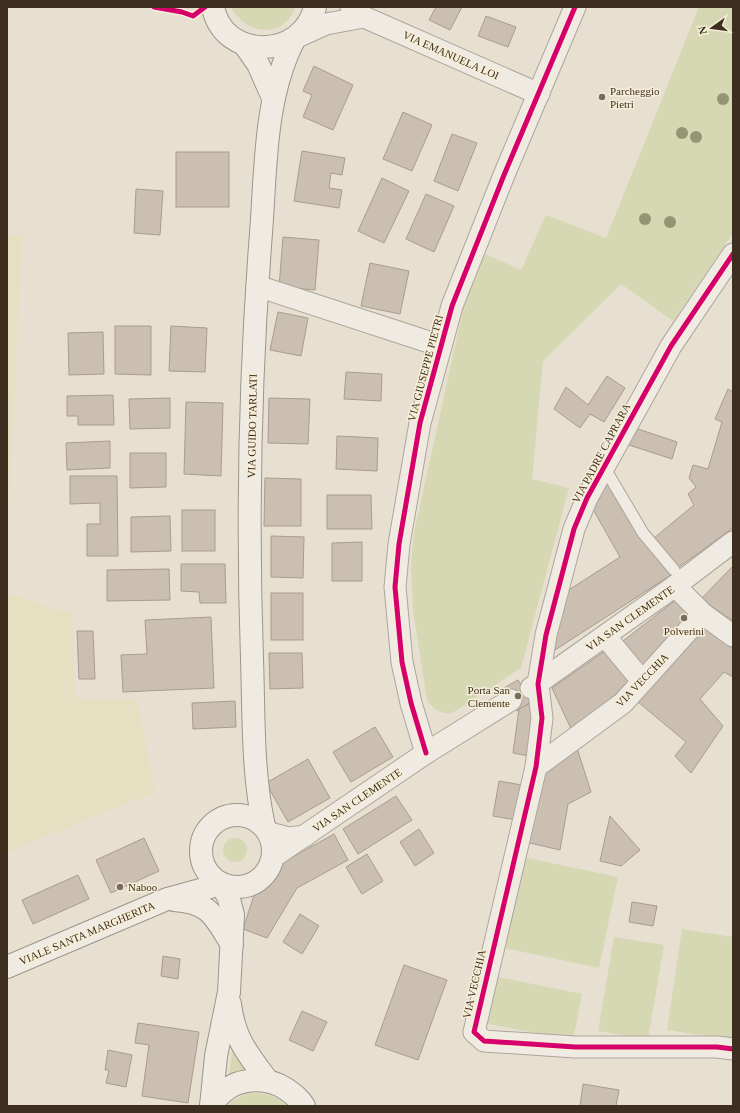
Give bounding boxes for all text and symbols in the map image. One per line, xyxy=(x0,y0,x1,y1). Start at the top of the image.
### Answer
north arrow xyxy=(692,8,732,48)
text: N xyxy=(696,25,709,36)
street label: VIA EMANUELA LOI xyxy=(401,28,501,82)
place label: Parcheggio Pietri xyxy=(610,85,660,110)
marker: Parcheggio Pietri xyxy=(597,92,607,102)
street label: VIA GIUSEPPE PIETRI xyxy=(405,313,445,423)
street label: VIA GUIDO TARLATI xyxy=(245,373,259,478)
street label: VIA PADRE CAPRARA xyxy=(570,401,632,505)
street label: VIA SAN CLEMENTE xyxy=(584,583,677,653)
marker: Polverini xyxy=(679,613,689,623)
place label: Polverini xyxy=(664,625,704,637)
street label: VIA VECCHIA xyxy=(613,650,671,709)
place label: Porta San Clemente xyxy=(468,684,510,709)
marker: Porta San Clemente xyxy=(513,691,523,701)
street label: VIA SAN CLEMENTE xyxy=(310,765,404,834)
place label: Naboo xyxy=(128,881,158,893)
marker: Naboo xyxy=(115,882,125,892)
street label: VIALE SANTA MARGHERITA xyxy=(17,899,157,967)
street label: VIA VECCHIA xyxy=(460,948,488,1020)

